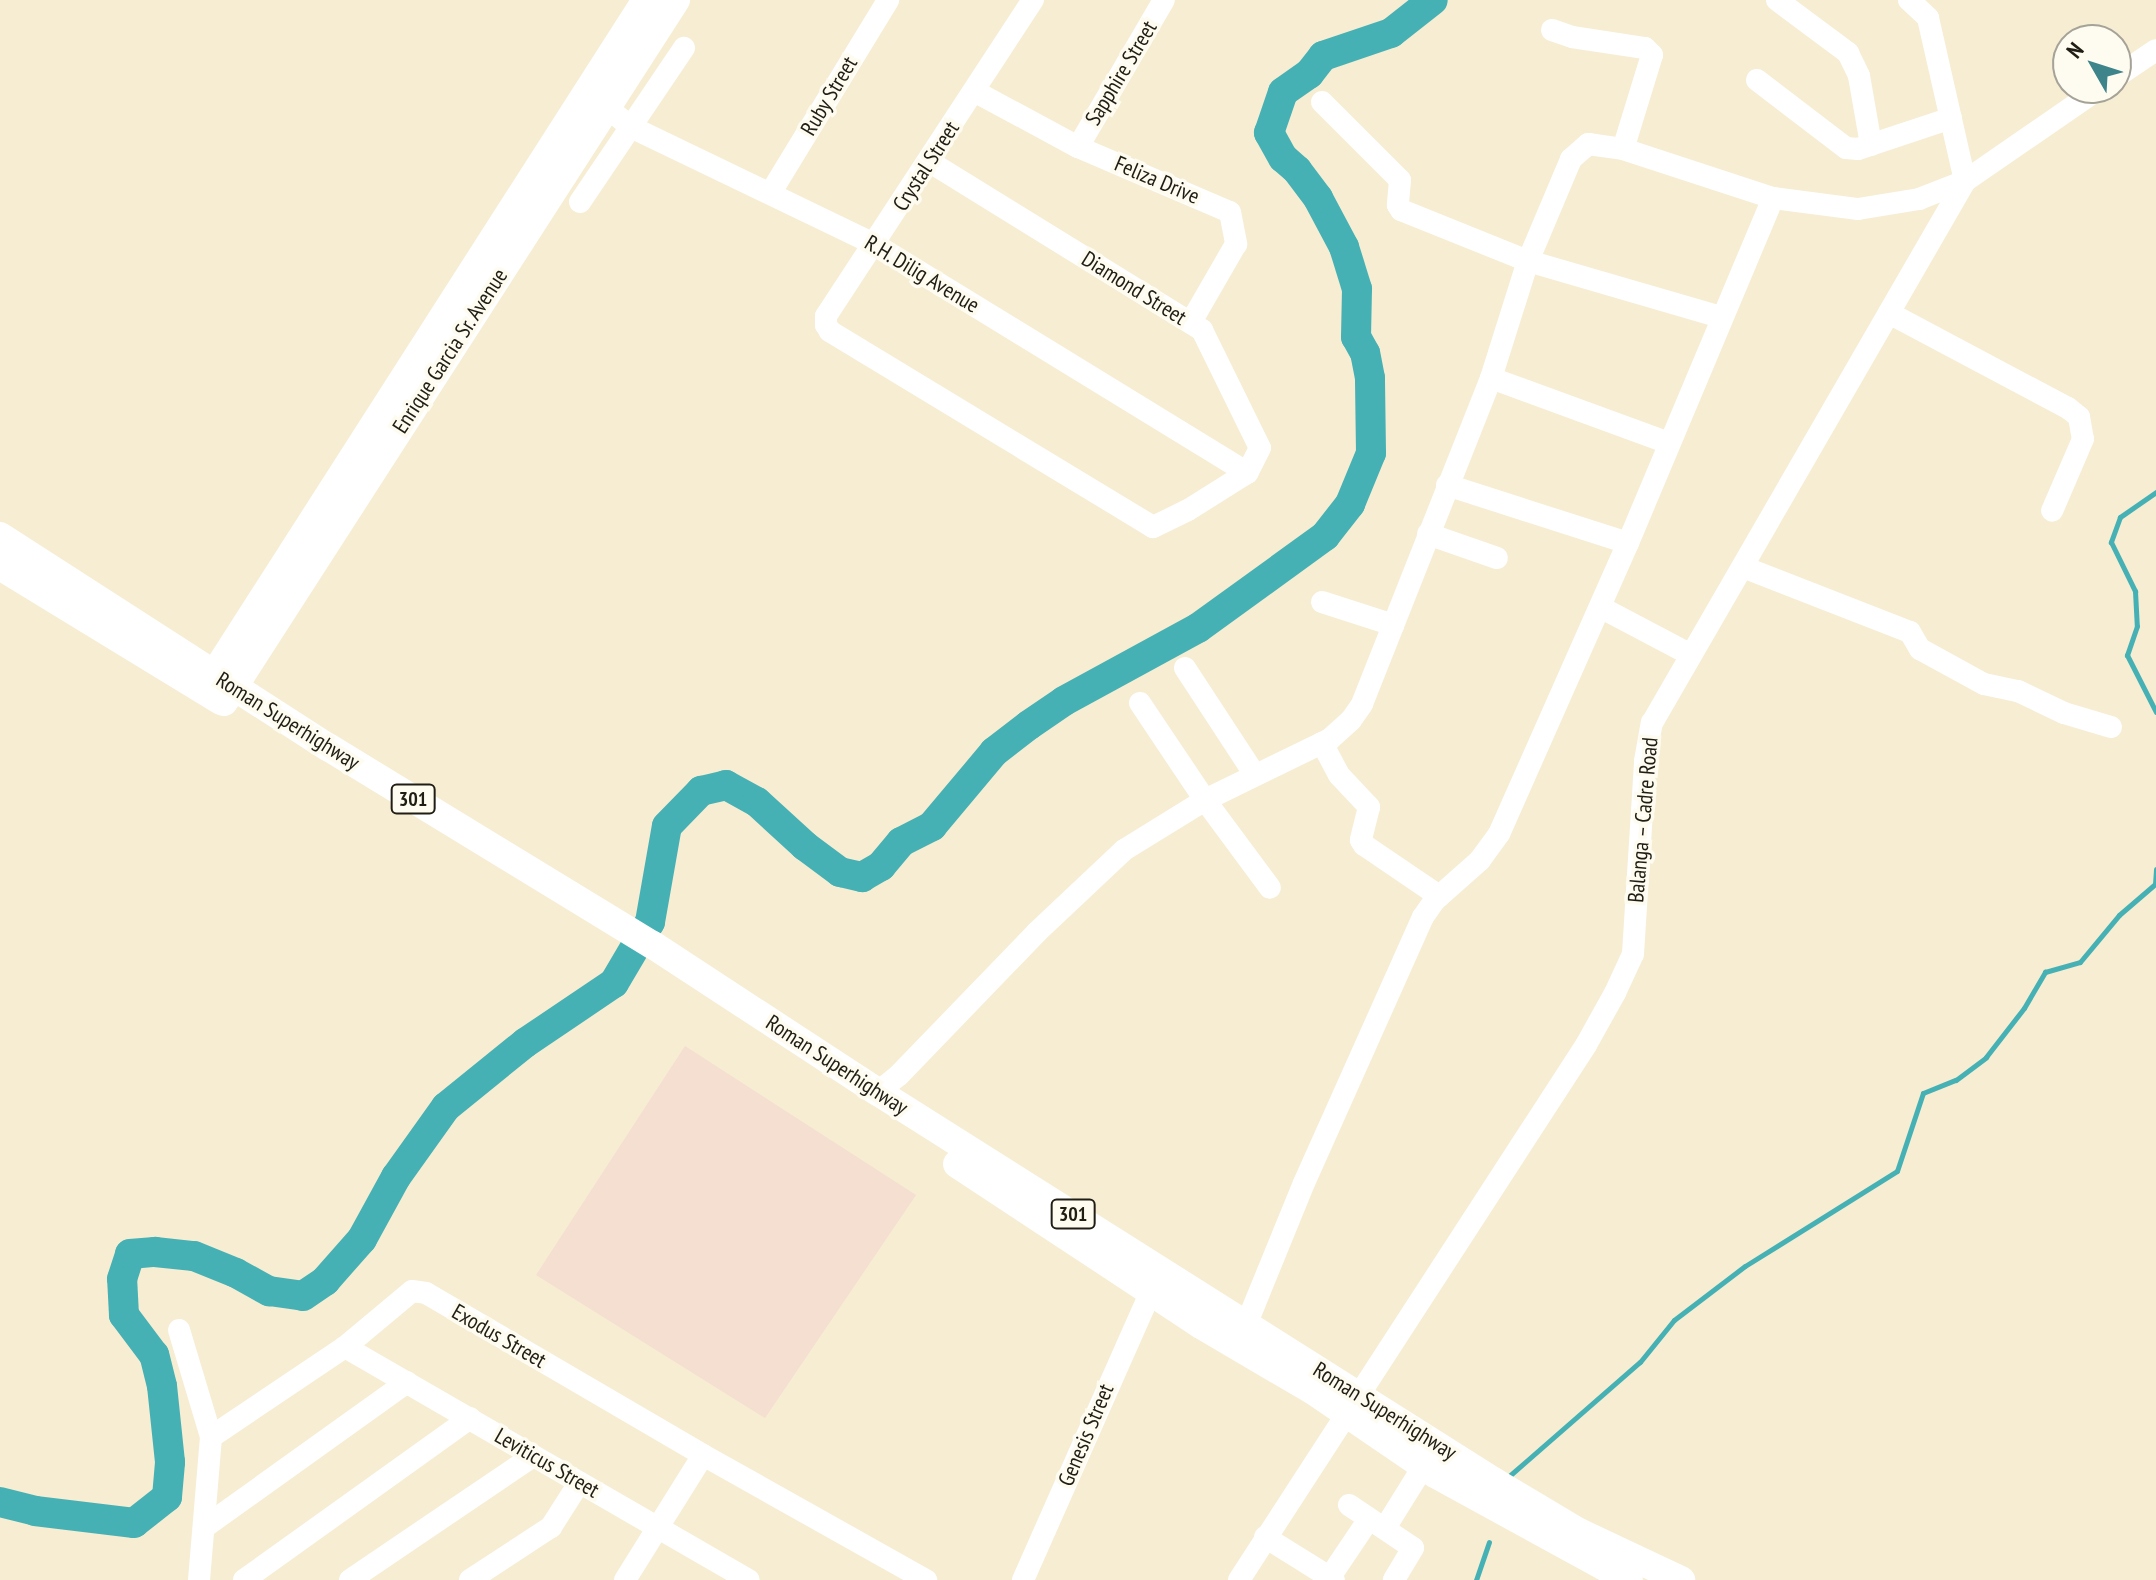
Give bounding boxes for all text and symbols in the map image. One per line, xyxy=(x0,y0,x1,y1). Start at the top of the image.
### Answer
street label: Sapphire Street xyxy=(1080,16,1162,130)
north arrow xyxy=(2052,24,2132,104)
text: N xyxy=(2060,37,2090,64)
street label: Ruby Street xyxy=(795,52,863,140)
street label: Crystal Street xyxy=(887,116,965,216)
street label: Feliza Drive xyxy=(1111,150,1203,210)
street label: R.H. Dilig Avenue xyxy=(859,229,985,319)
street label: Diamond Street xyxy=(1077,245,1191,331)
street label: Enrique Garcia Sr. Avenue xyxy=(386,263,514,439)
street label: Roman Superhighway xyxy=(211,666,365,776)
street label: Balanga – Cadre Road xyxy=(1623,735,1663,905)
road number: 301 xyxy=(389,783,437,815)
street label: Roman Superhighway xyxy=(761,1009,913,1121)
road number: 301 xyxy=(1049,1198,1097,1230)
street label: Exodus Street xyxy=(447,1298,551,1374)
street label: Roman Superhighway xyxy=(1308,1356,1462,1466)
street label: Genesis Street xyxy=(1053,1380,1119,1490)
street label: Leviticus Street xyxy=(490,1423,604,1503)

